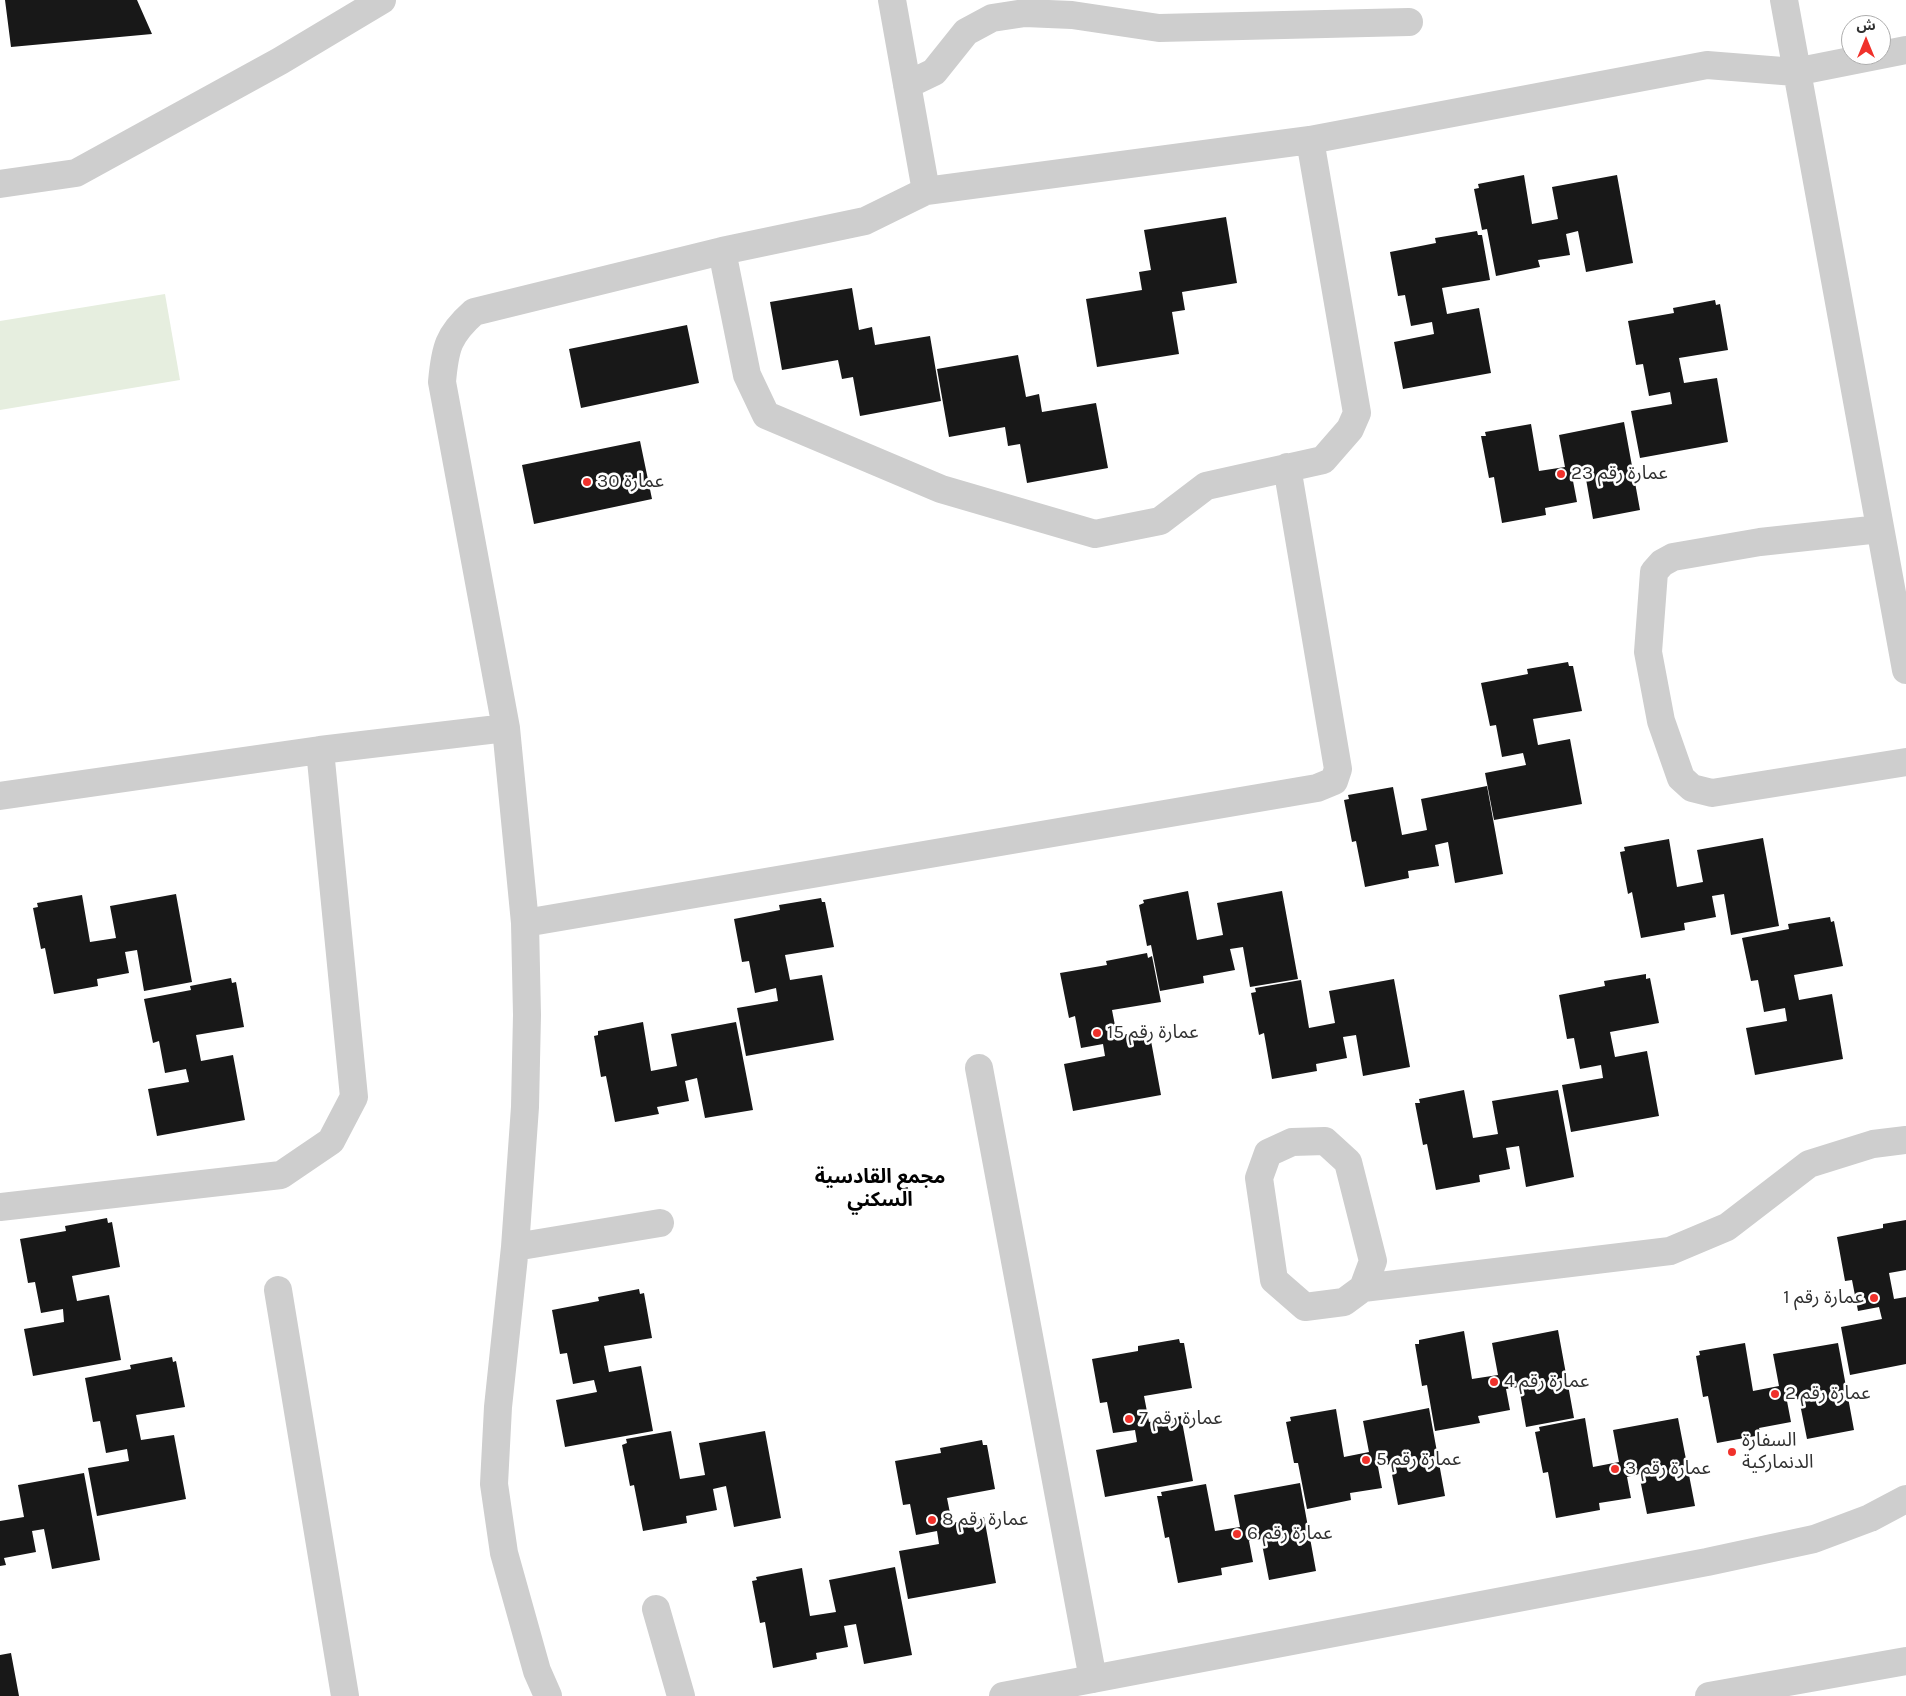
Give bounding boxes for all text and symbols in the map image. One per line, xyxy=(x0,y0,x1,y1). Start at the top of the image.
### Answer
north arrow xyxy=(1841,15,1891,65)
text: ش xyxy=(1856,17,1876,34)
place label: عمارة رقم 23 xyxy=(1571,463,1668,485)
marker: عمارة رقم 23 xyxy=(1555,468,1567,480)
place label: عمارة 30 xyxy=(597,471,664,493)
marker: عمارة 30 xyxy=(581,476,593,488)
place label: عمارة رقم 15 xyxy=(1107,1022,1199,1044)
marker: عمارة رقم 15 xyxy=(1091,1027,1103,1039)
district label: مجمع القادسية السكني xyxy=(815,1165,945,1212)
place label: عمارة رقم 1 xyxy=(1783,1287,1864,1309)
marker: عمارة رقم 1 xyxy=(1868,1292,1880,1304)
place label: عمارة رقم 4 xyxy=(1504,1371,1589,1393)
marker: عمارة رقم 4 xyxy=(1488,1376,1500,1388)
place label: عمارة رقم 2 xyxy=(1785,1383,1871,1405)
marker: عمارة رقم 2 xyxy=(1769,1388,1781,1400)
place label: عمارة رقم 7 xyxy=(1139,1408,1222,1430)
marker: عمارة رقم 7 xyxy=(1123,1413,1135,1425)
place label: السفارة الدنماركية xyxy=(1742,1430,1814,1474)
marker: السفارة الدنماركية xyxy=(1726,1446,1738,1458)
place label: عمارة رقم 5 xyxy=(1376,1449,1461,1471)
marker: عمارة رقم 5 xyxy=(1360,1454,1372,1466)
place label: عمارة رقم 3 xyxy=(1625,1458,1711,1480)
marker: عمارة رقم 3 xyxy=(1609,1463,1621,1475)
place label: عمارة رقم 8 xyxy=(942,1509,1028,1531)
marker: عمارة رقم 8 xyxy=(926,1514,938,1526)
place label: عمارة رقم 6 xyxy=(1247,1523,1332,1545)
marker: عمارة رقم 6 xyxy=(1231,1528,1243,1540)

